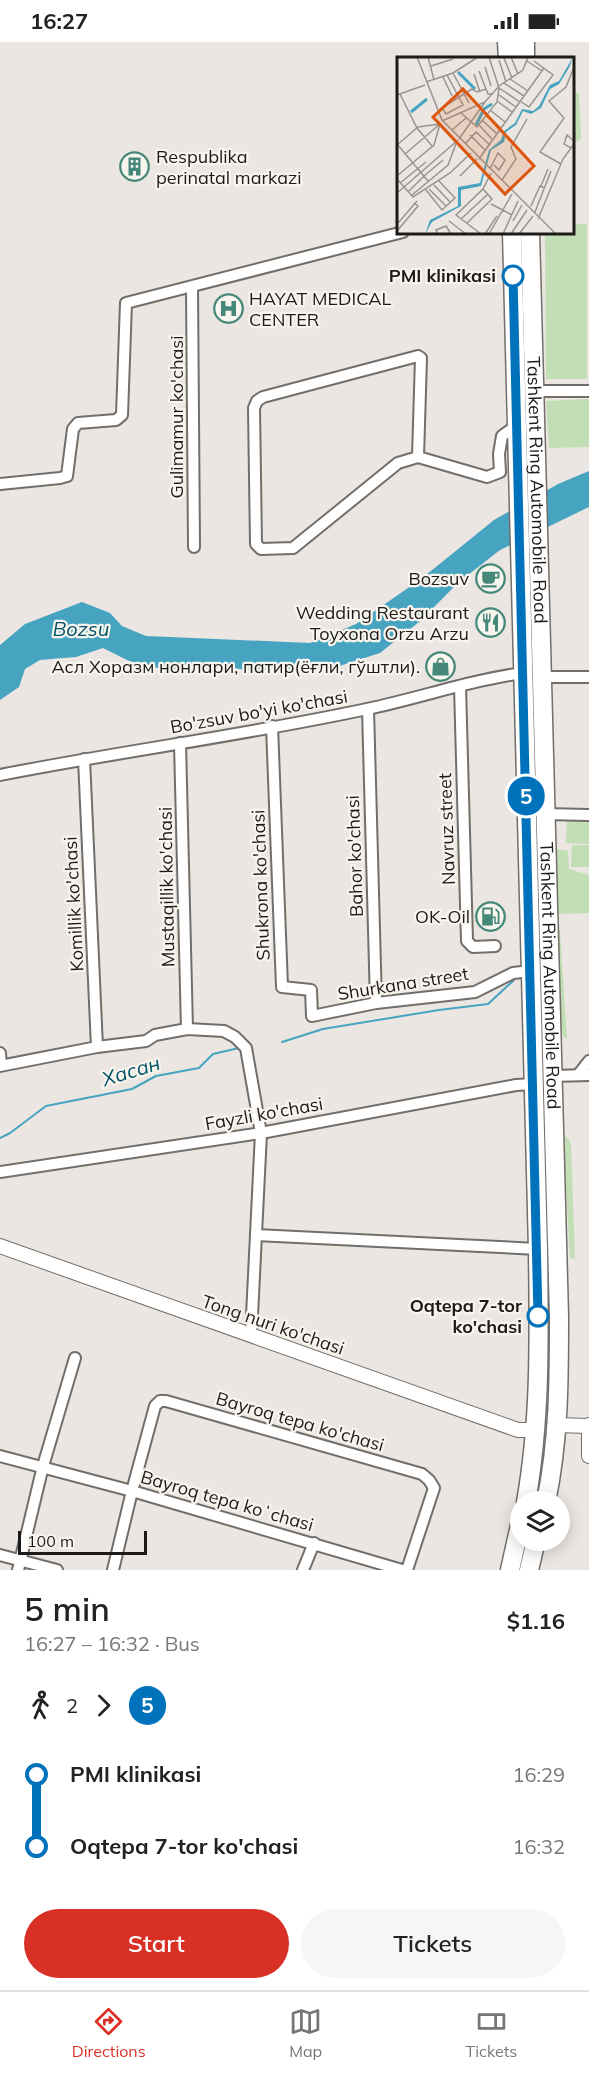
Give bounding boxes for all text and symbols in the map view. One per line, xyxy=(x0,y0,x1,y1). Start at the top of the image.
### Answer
text: 16:27 xyxy=(30,7,88,35)
inset map xyxy=(397,57,574,234)
place label: Respublika perinatal markazi xyxy=(156,145,302,189)
building icon: Respublika perinatal markazi xyxy=(119,151,151,183)
place label: PMI klinikasi xyxy=(389,264,496,287)
marker: PMI klinikasi xyxy=(502,265,524,287)
place label: HAYAT MEDICAL CENTER xyxy=(249,287,391,331)
hospital icon: HAYAT MEDICAL CENTER xyxy=(212,293,244,325)
street label: Gulimamur ko'chasi xyxy=(165,336,188,498)
street label: Tashkent Ring Automobile Road xyxy=(522,356,552,624)
cafe icon: Bozsuv xyxy=(474,563,506,595)
place label: Bozsuv xyxy=(408,567,469,590)
place label: Wedding Restaurant Toyxona Orzu Arzu xyxy=(296,601,469,645)
restaurant icon: Wedding Restaurant Toyxona Orzu Arzu xyxy=(474,607,506,639)
water label: Bozsu xyxy=(53,616,109,641)
shop icon: Асл Хоразм нонлари, патир(ёғли, гўштли). xyxy=(425,651,457,683)
place label: Асл Хоразм нонлари, патир(ёғли, гўштли). xyxy=(51,655,420,678)
street label: Bo'zsuv bo'yi ko'chasi xyxy=(168,685,349,738)
street label: Navruz street xyxy=(433,773,460,885)
line badge: 5 xyxy=(506,776,546,816)
text: 5 xyxy=(520,783,532,809)
street label: Bahor ko'chasi xyxy=(341,795,368,917)
street label: Mustaqillik ko'chasi xyxy=(154,807,179,967)
street label: Shukrona ko'chasi xyxy=(246,809,275,961)
street label: Komillik ko'chasi xyxy=(58,836,89,972)
street label: Tashkent Ring Automobile Road xyxy=(535,842,565,1110)
fuel station icon: OK-Oil xyxy=(475,901,507,933)
place label: OK-Oil xyxy=(415,905,470,928)
street label: Shurkana street xyxy=(336,962,470,1005)
water label: Хасан xyxy=(98,1050,163,1091)
street label: Fayzli ko'chasi xyxy=(203,1092,325,1135)
street label: Tong nuri ko'chasi xyxy=(199,1289,347,1360)
place label: Oqtepa 7-tor ko'chasi xyxy=(410,1294,523,1338)
marker: Oqtepa 7-tor ko'chasi xyxy=(527,1305,549,1327)
street label: Bayroq tepa ko'chasi xyxy=(213,1387,387,1457)
street label: Bayroq tepa koʻchasi xyxy=(138,1465,316,1536)
map controls xyxy=(510,1491,570,1551)
button: layers xyxy=(510,1491,570,1551)
scale bar xyxy=(18,1528,147,1556)
text: 100 m xyxy=(27,1531,74,1551)
text: 5 min xyxy=(24,1588,110,1629)
text: $1.16 xyxy=(507,1607,565,1635)
text: 16:27 – 16:32 · Bus xyxy=(24,1631,200,1656)
icon: walk xyxy=(24,1689,57,1722)
icon: forward xyxy=(87,1689,120,1722)
text: 5 xyxy=(141,1692,154,1718)
text: 2 xyxy=(66,1693,78,1718)
text: PMI klinikasi xyxy=(70,1760,201,1788)
text: 16:29 xyxy=(512,1762,565,1787)
text: Oqtepa 7-tor ko'chasi xyxy=(70,1832,298,1860)
text: 16:32 xyxy=(512,1834,565,1859)
button: Start xyxy=(24,1909,289,1978)
button: Tickets xyxy=(301,1909,565,1978)
tab: Directions xyxy=(72,2005,146,2061)
tab: Map xyxy=(289,2005,322,2061)
tab: Tickets xyxy=(466,2005,517,2061)

